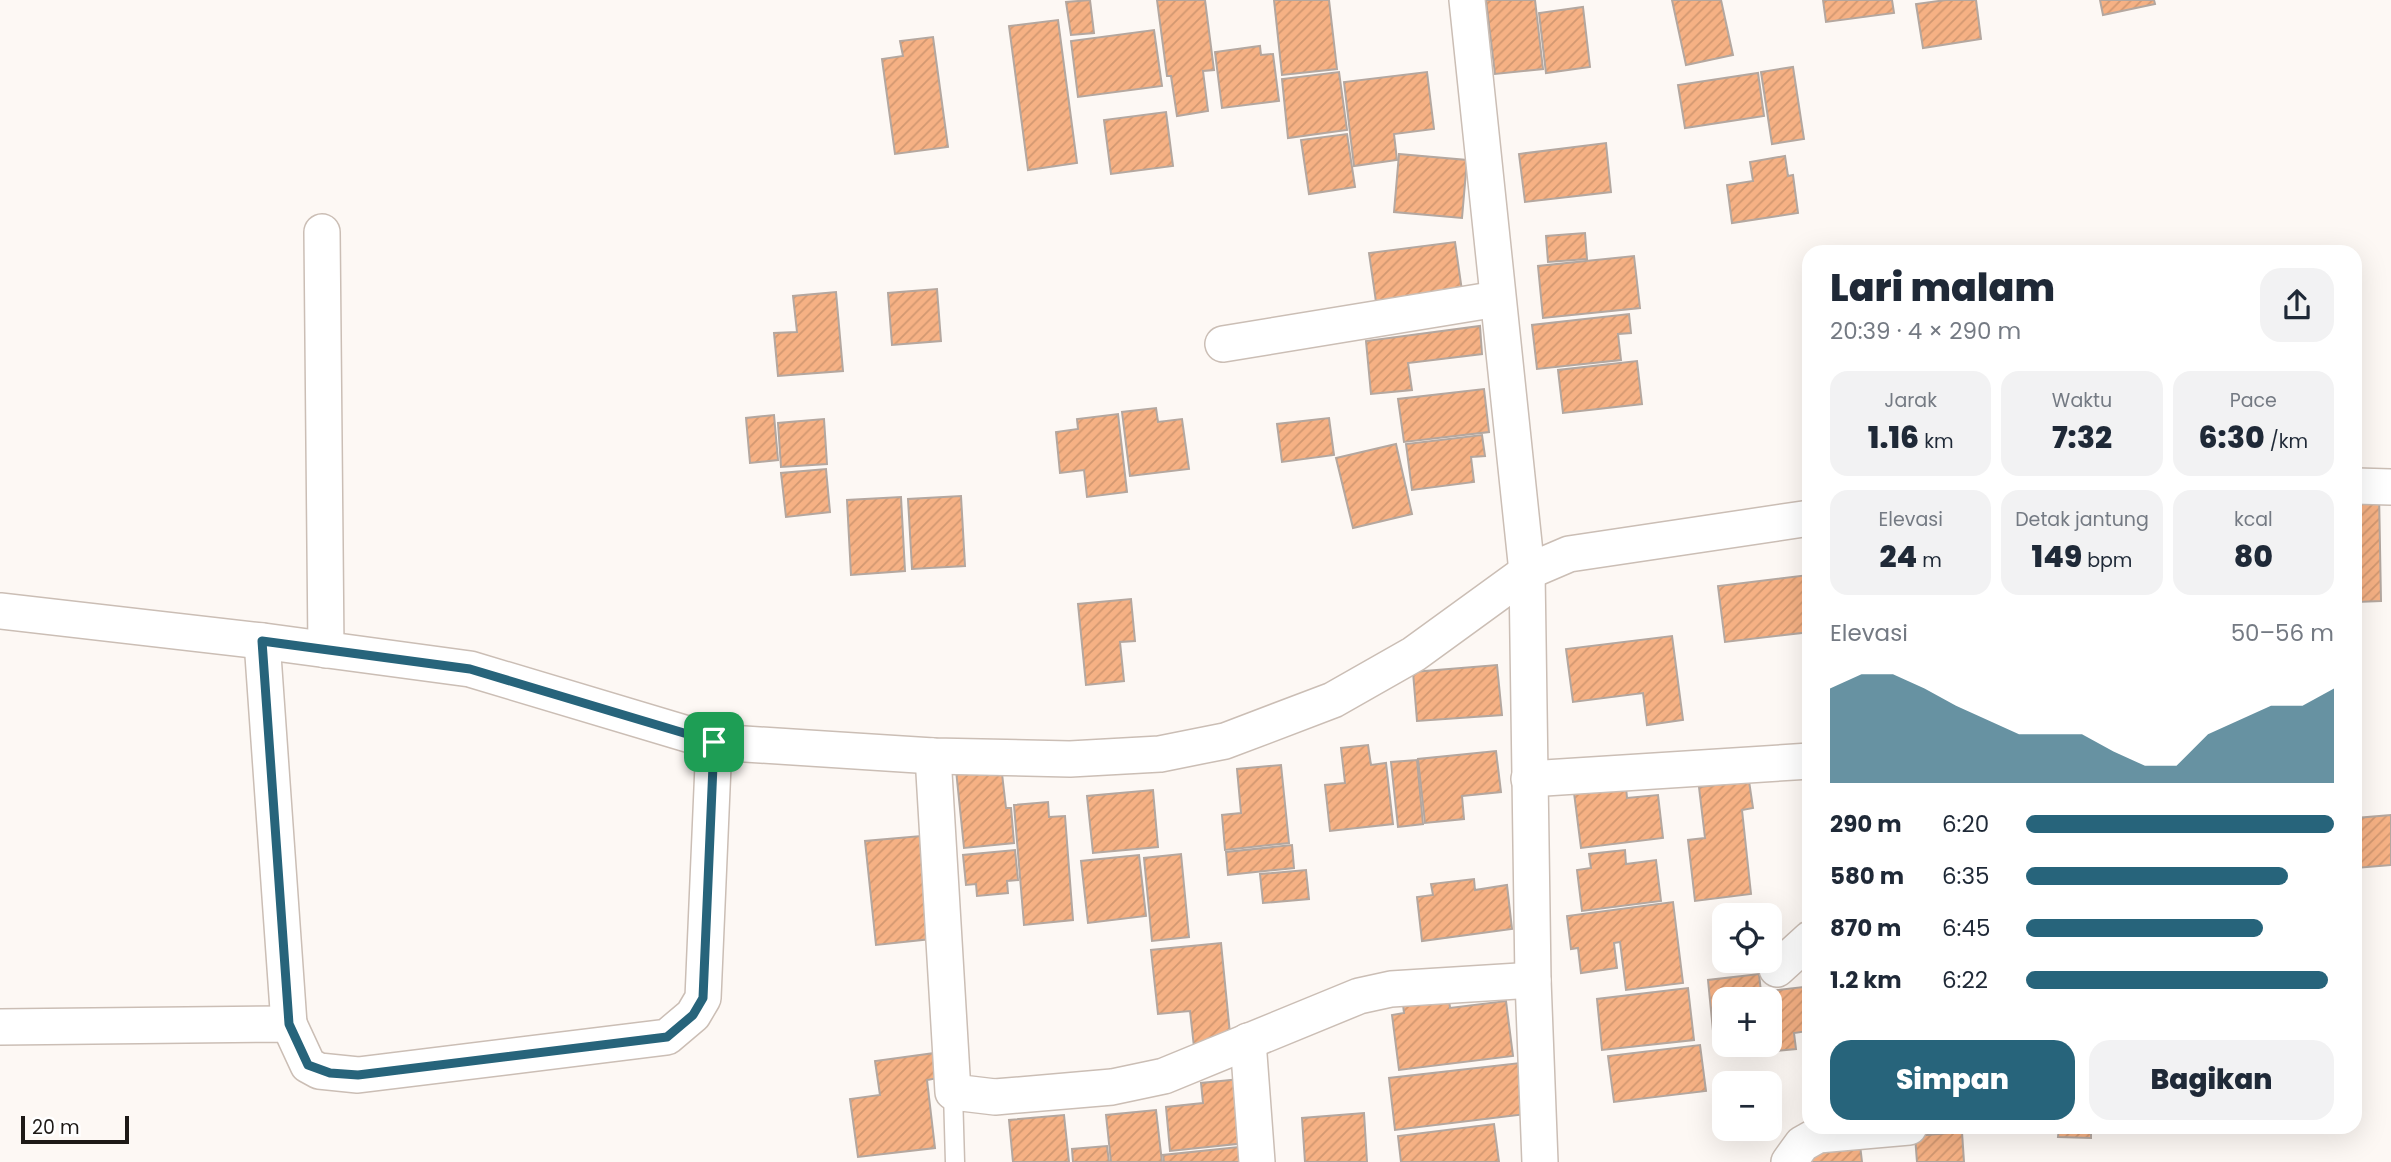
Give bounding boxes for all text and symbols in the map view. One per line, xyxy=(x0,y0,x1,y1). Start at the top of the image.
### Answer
text: Lari malam xyxy=(1830,261,2055,314)
button: share xyxy=(2260,268,2334,342)
text: 20:39 · 4 × 290 m xyxy=(1830,315,2021,347)
text: Jarak xyxy=(1884,387,1937,414)
text: Waktu xyxy=(2052,387,2112,414)
text: Pace xyxy=(2230,387,2277,414)
text: 1.16 xyxy=(1868,416,1919,459)
text: 7:32 xyxy=(2052,416,2112,459)
text: 6:30 xyxy=(2199,416,2265,459)
text: km xyxy=(1919,428,1954,455)
text: /km xyxy=(2265,428,2308,455)
text: Elevasi xyxy=(1879,506,1943,533)
text: Detak jantung xyxy=(2015,506,2149,533)
text: kcal xyxy=(2234,506,2273,533)
text: 24 xyxy=(1879,535,1917,578)
text: 149 xyxy=(2032,535,2082,578)
text: 80 xyxy=(2234,535,2273,578)
text: m xyxy=(1917,547,1942,574)
text: bpm xyxy=(2082,547,2132,574)
text: Elevasi xyxy=(1830,617,1908,649)
text: 50–56 m xyxy=(2231,617,2334,649)
pin xyxy=(684,712,744,772)
icon: arrive xyxy=(695,723,733,761)
text: 290 m xyxy=(1830,808,1902,840)
text: 6:20 xyxy=(1942,808,1989,840)
text: 580 m xyxy=(1830,860,1904,892)
text: 6:35 xyxy=(1942,860,1990,892)
map controls xyxy=(1712,903,1782,1141)
button: locate xyxy=(1712,903,1782,973)
text: 870 m xyxy=(1830,912,1901,944)
text: 6:45 xyxy=(1942,912,1990,944)
text: 1.2 km xyxy=(1830,964,1902,996)
text: 6:22 xyxy=(1942,964,1988,996)
button: + xyxy=(1712,987,1782,1057)
button: Simpan xyxy=(1830,1040,2075,1120)
button: Bagikan xyxy=(2089,1040,2334,1120)
button: − xyxy=(1712,1071,1782,1141)
scale bar xyxy=(21,1113,130,1145)
text: 20 m xyxy=(32,1114,80,1141)

